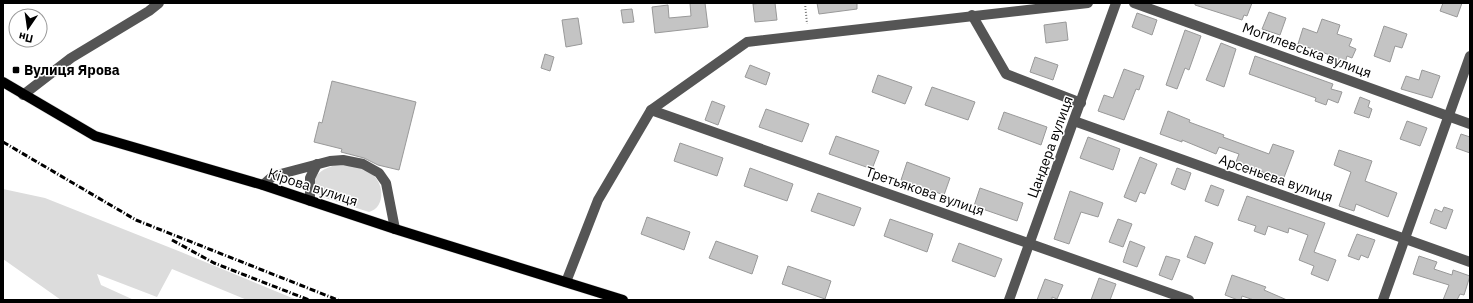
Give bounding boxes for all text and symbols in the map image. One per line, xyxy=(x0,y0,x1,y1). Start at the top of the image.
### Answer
north arrow xyxy=(8,8,48,48)
street label: Могилевська вулиця xyxy=(1240,18,1374,82)
text: Пн xyxy=(17,29,34,46)
place label: Вулиця Ярова xyxy=(24,61,120,79)
marker: Вулиця Ярова xyxy=(11,65,21,75)
street label: Цандера вулиця xyxy=(1023,94,1077,200)
street label: Арсеньєва вулиця xyxy=(1217,150,1335,206)
street label: Третьякова вулиця xyxy=(863,162,987,220)
street label: Кірова вулиця xyxy=(266,164,360,210)

